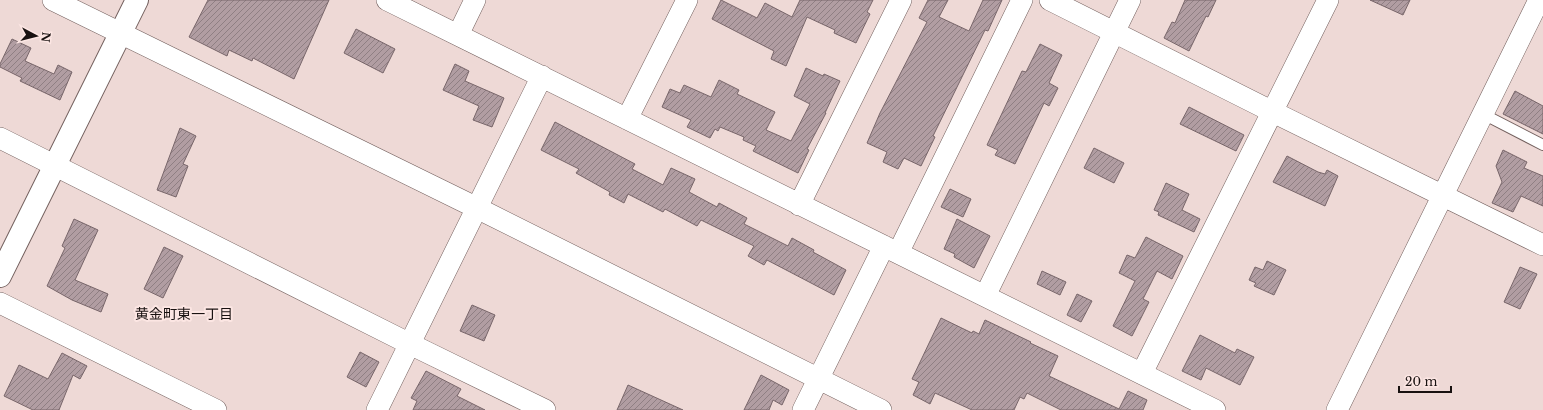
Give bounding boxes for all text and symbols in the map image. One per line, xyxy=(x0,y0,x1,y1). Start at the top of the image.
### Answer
north arrow xyxy=(16,16,56,56)
text: N xyxy=(38,31,54,44)
district label: 黄金町東一丁目 xyxy=(135,305,233,323)
scale bar xyxy=(1399,368,1451,394)
text: 20 m xyxy=(1405,374,1437,389)

